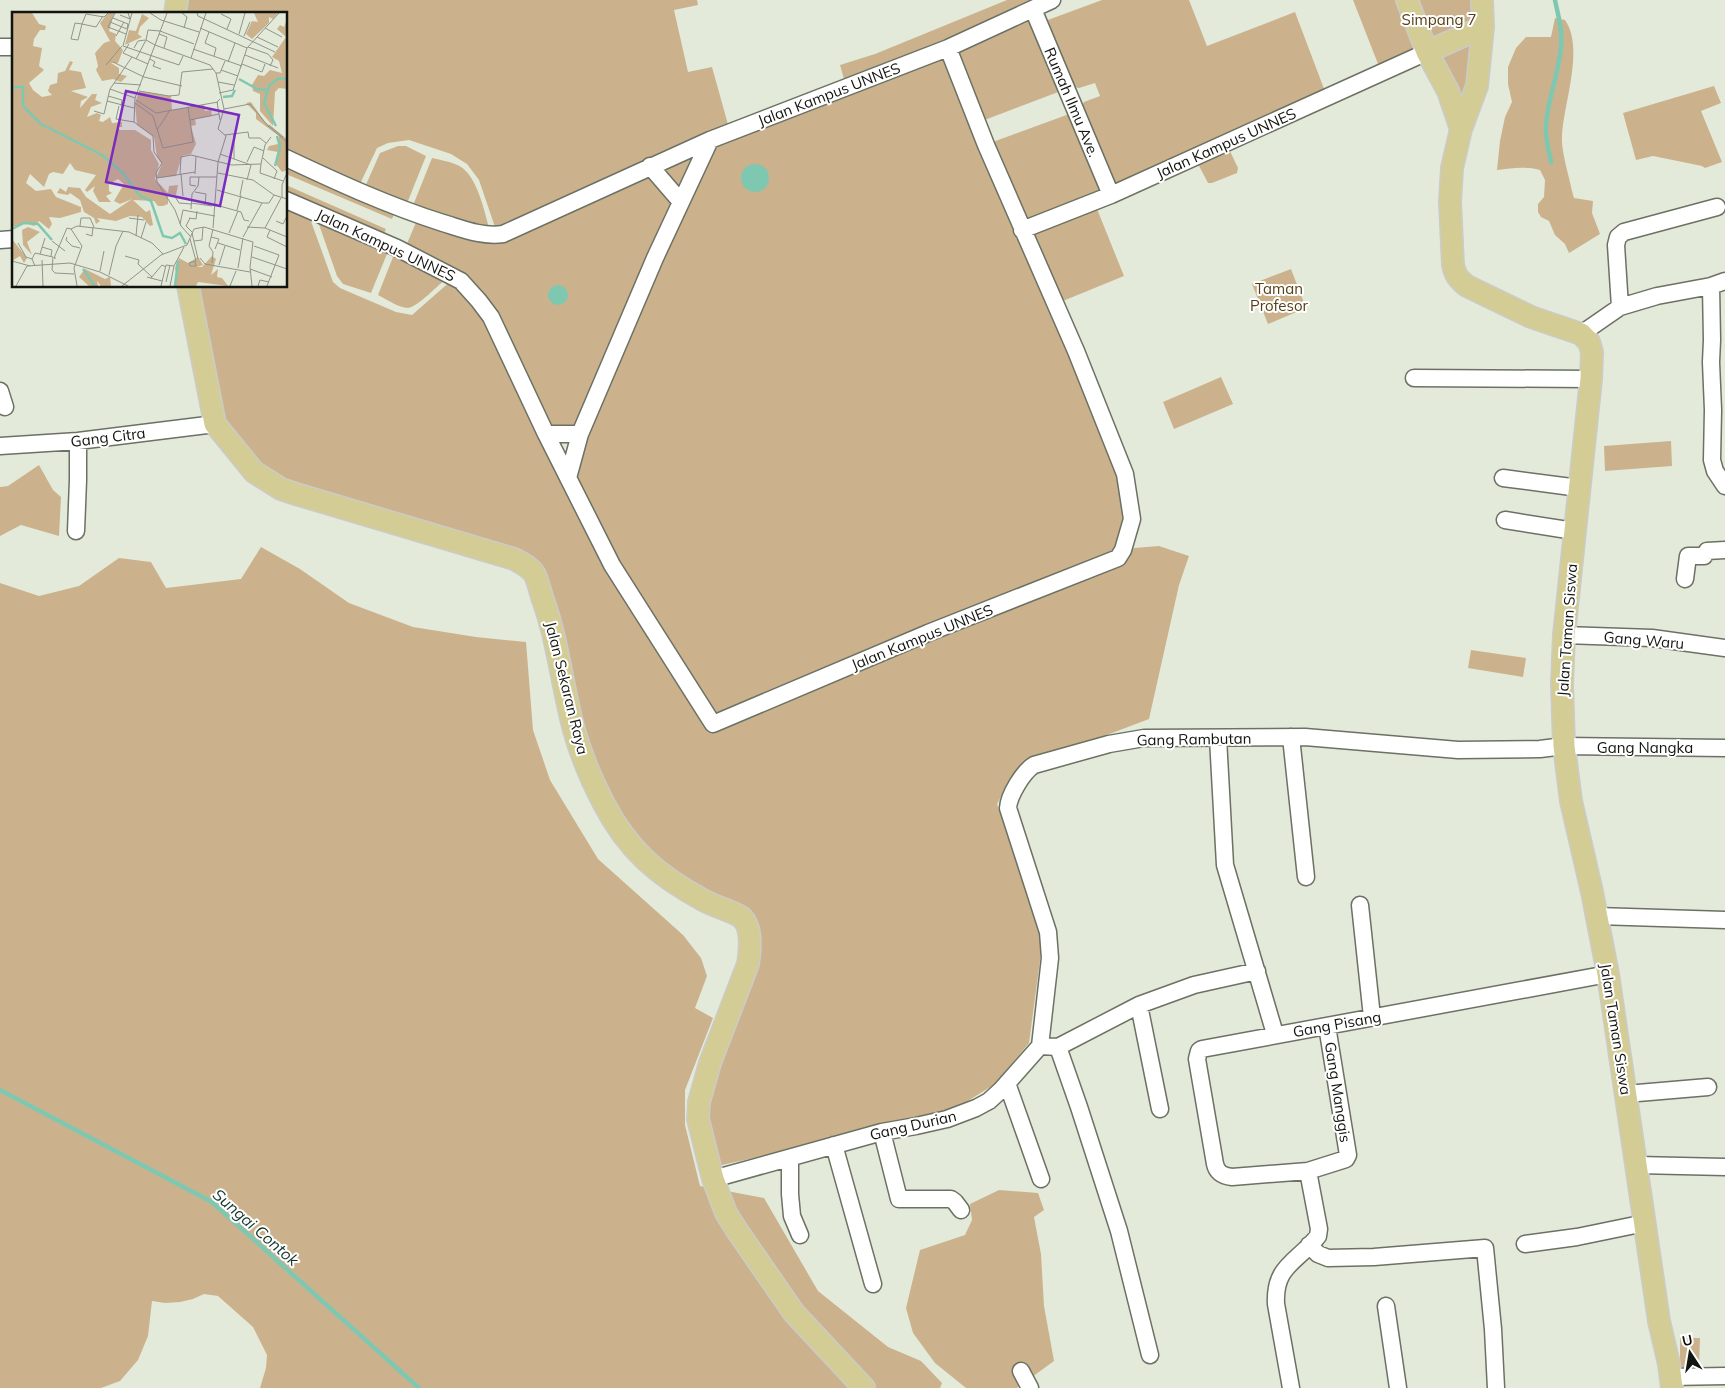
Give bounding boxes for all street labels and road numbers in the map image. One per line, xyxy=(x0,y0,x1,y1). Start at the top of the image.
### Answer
street label: Rumah Ilmu Ave. xyxy=(1040,44,1104,160)
street label: Jalan Kampus UNNES xyxy=(755,58,903,130)
street label: Jalan Kampus UNNES xyxy=(1153,104,1299,182)
street label: Jalan Kampus UNNES xyxy=(313,204,459,286)
street label: Gang Citra xyxy=(70,423,146,451)
street label: Jalan Taman Siswa xyxy=(1553,563,1581,697)
street label: Jalan Kampus UNNES xyxy=(848,600,996,674)
street label: Jalan Sekaran Raya xyxy=(541,619,593,757)
street label: Gang Waru xyxy=(1603,627,1685,653)
street label: Gang Rambutan xyxy=(1136,728,1252,750)
street label: Gang Nangka xyxy=(1597,738,1693,757)
street label: Jalan Taman Siswa xyxy=(1596,962,1636,1096)
street label: Gang Pisang xyxy=(1291,1007,1383,1041)
street label: Gang Manggis xyxy=(1321,1040,1355,1144)
street label: Gang Durian xyxy=(868,1106,958,1144)

